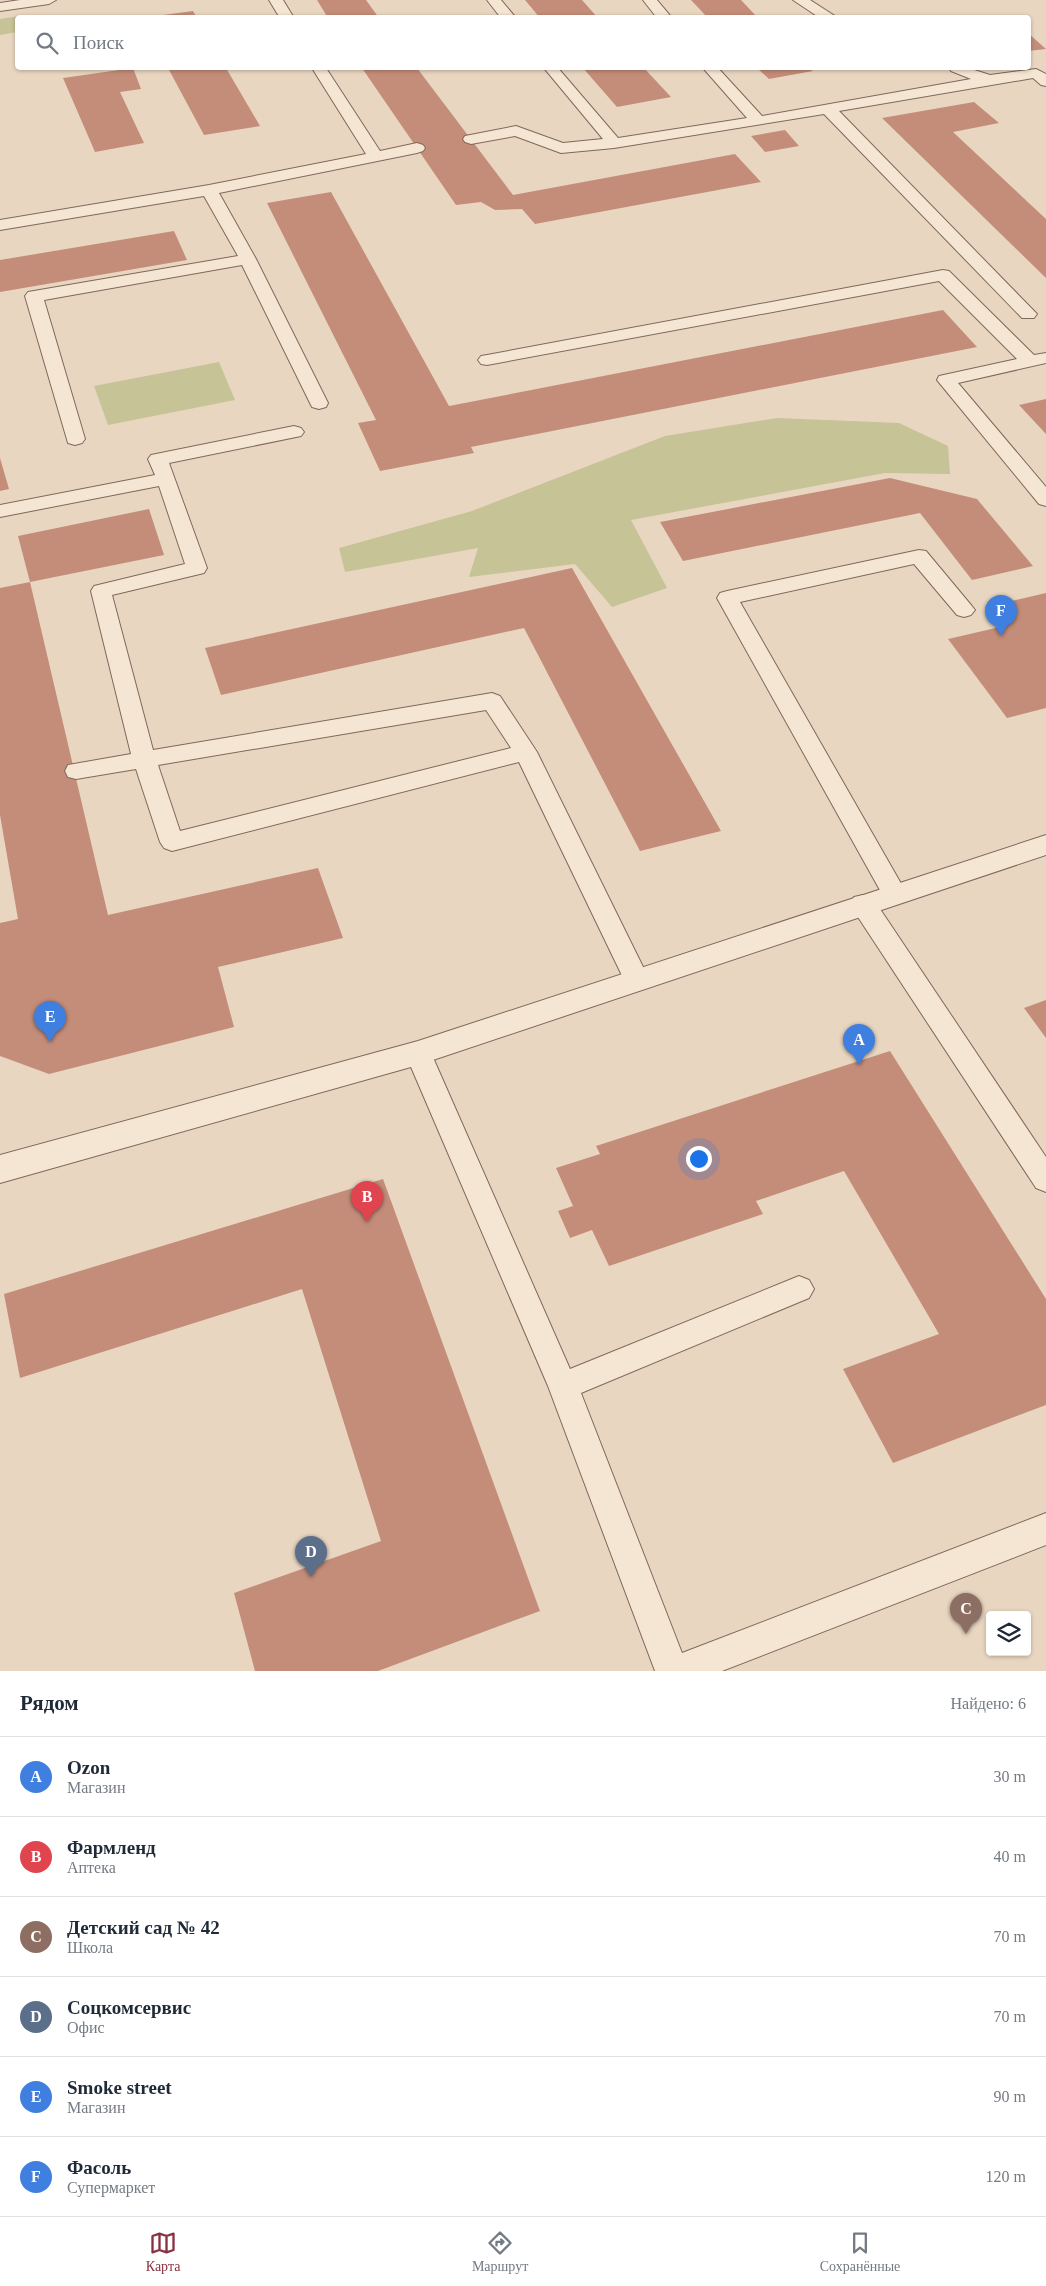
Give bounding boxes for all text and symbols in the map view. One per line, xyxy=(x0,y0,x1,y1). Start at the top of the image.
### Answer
search box xyxy=(15,15,1031,70)
icon: search xyxy=(33,29,61,57)
text: Поиск xyxy=(73,32,124,53)
pin: F xyxy=(985,595,1017,636)
pin: E xyxy=(34,1001,66,1042)
pin: A xyxy=(843,1024,875,1065)
your location xyxy=(686,1146,712,1172)
pin: B xyxy=(351,1181,383,1222)
pin: D xyxy=(295,1536,327,1577)
pin: C xyxy=(950,1593,982,1634)
map controls xyxy=(986,1611,1031,1656)
button: layers xyxy=(986,1611,1031,1656)
text: Рядом xyxy=(20,1691,79,1715)
text: Найдено: 6 xyxy=(951,1695,1026,1712)
text: Ozon xyxy=(67,1757,110,1778)
text: A xyxy=(30,1768,42,1785)
text: 30 m xyxy=(994,1768,1026,1785)
text: Магазин xyxy=(67,1779,125,1796)
text: Фармленд xyxy=(67,1837,156,1858)
text: B xyxy=(31,1848,41,1865)
text: 40 m xyxy=(994,1848,1026,1865)
text: Аптека xyxy=(67,1859,116,1876)
text: Детский сад № 42 xyxy=(67,1917,220,1938)
text: C xyxy=(30,1928,42,1945)
text: 70 m xyxy=(994,1928,1026,1945)
text: Школа xyxy=(67,1939,113,1956)
text: Соцкомсервис xyxy=(67,1997,191,2018)
text: D xyxy=(30,2008,42,2025)
text: 70 m xyxy=(994,2008,1026,2025)
text: Офис xyxy=(67,2019,105,2036)
text: Smoke street xyxy=(67,2077,172,2098)
text: E xyxy=(31,2088,41,2105)
text: 90 m xyxy=(994,2088,1026,2105)
text: Магазин xyxy=(67,2099,125,2116)
text: Фасоль xyxy=(67,2157,131,2178)
text: F xyxy=(31,2168,41,2185)
text: 120 m xyxy=(986,2168,1026,2185)
text: Супермаркет xyxy=(67,2179,155,2196)
tab: Карта xyxy=(146,2229,180,2275)
tab: Маршрут xyxy=(472,2229,528,2275)
tab: Сохранённые xyxy=(820,2229,900,2275)

